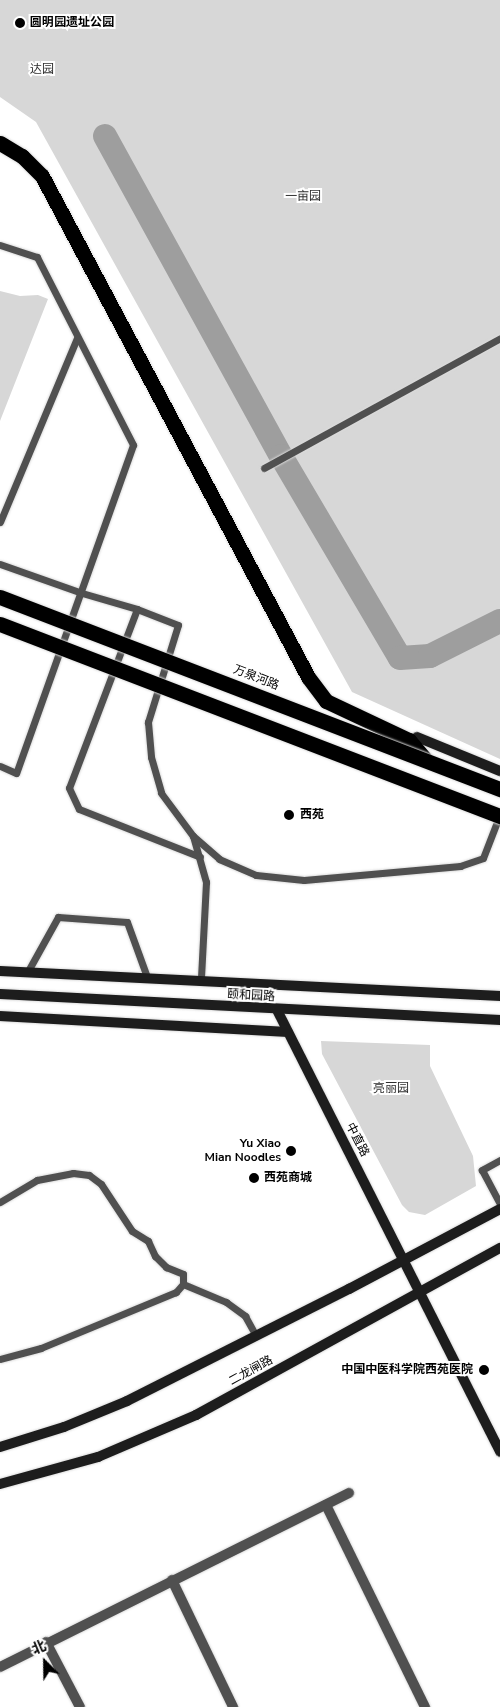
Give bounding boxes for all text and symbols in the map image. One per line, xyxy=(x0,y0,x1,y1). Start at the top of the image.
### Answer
place label: 圆明园遗址公园 xyxy=(30,16,114,30)
marker: 圆明园遗址公园 xyxy=(14,17,26,29)
park label: 达园 xyxy=(30,63,54,77)
park label: 一亩园 xyxy=(285,190,321,204)
street label: 万泉河路 xyxy=(231,663,281,693)
marker: 西苑 xyxy=(282,808,296,822)
place label: 西苑 xyxy=(300,808,324,822)
street label: 颐和园路 xyxy=(227,988,275,1004)
park label: 亮丽园 xyxy=(373,1082,409,1096)
street label: 中直路 xyxy=(342,1121,372,1159)
place label: Yu Xiao Mian Noodles xyxy=(205,1137,281,1165)
marker: Yu Xiao Mian Noodles xyxy=(285,1145,297,1157)
place label: 西苑商城 xyxy=(264,1171,312,1185)
marker: 西苑商城 xyxy=(248,1172,260,1184)
street label: 二龙闸路 xyxy=(227,1353,275,1389)
place label: 中国中医科学院西苑医院 xyxy=(341,1363,473,1377)
marker: 中国中医科学院西苑医院 xyxy=(477,1363,491,1377)
text: 北 xyxy=(29,1636,49,1659)
north arrow xyxy=(20,1637,70,1687)

